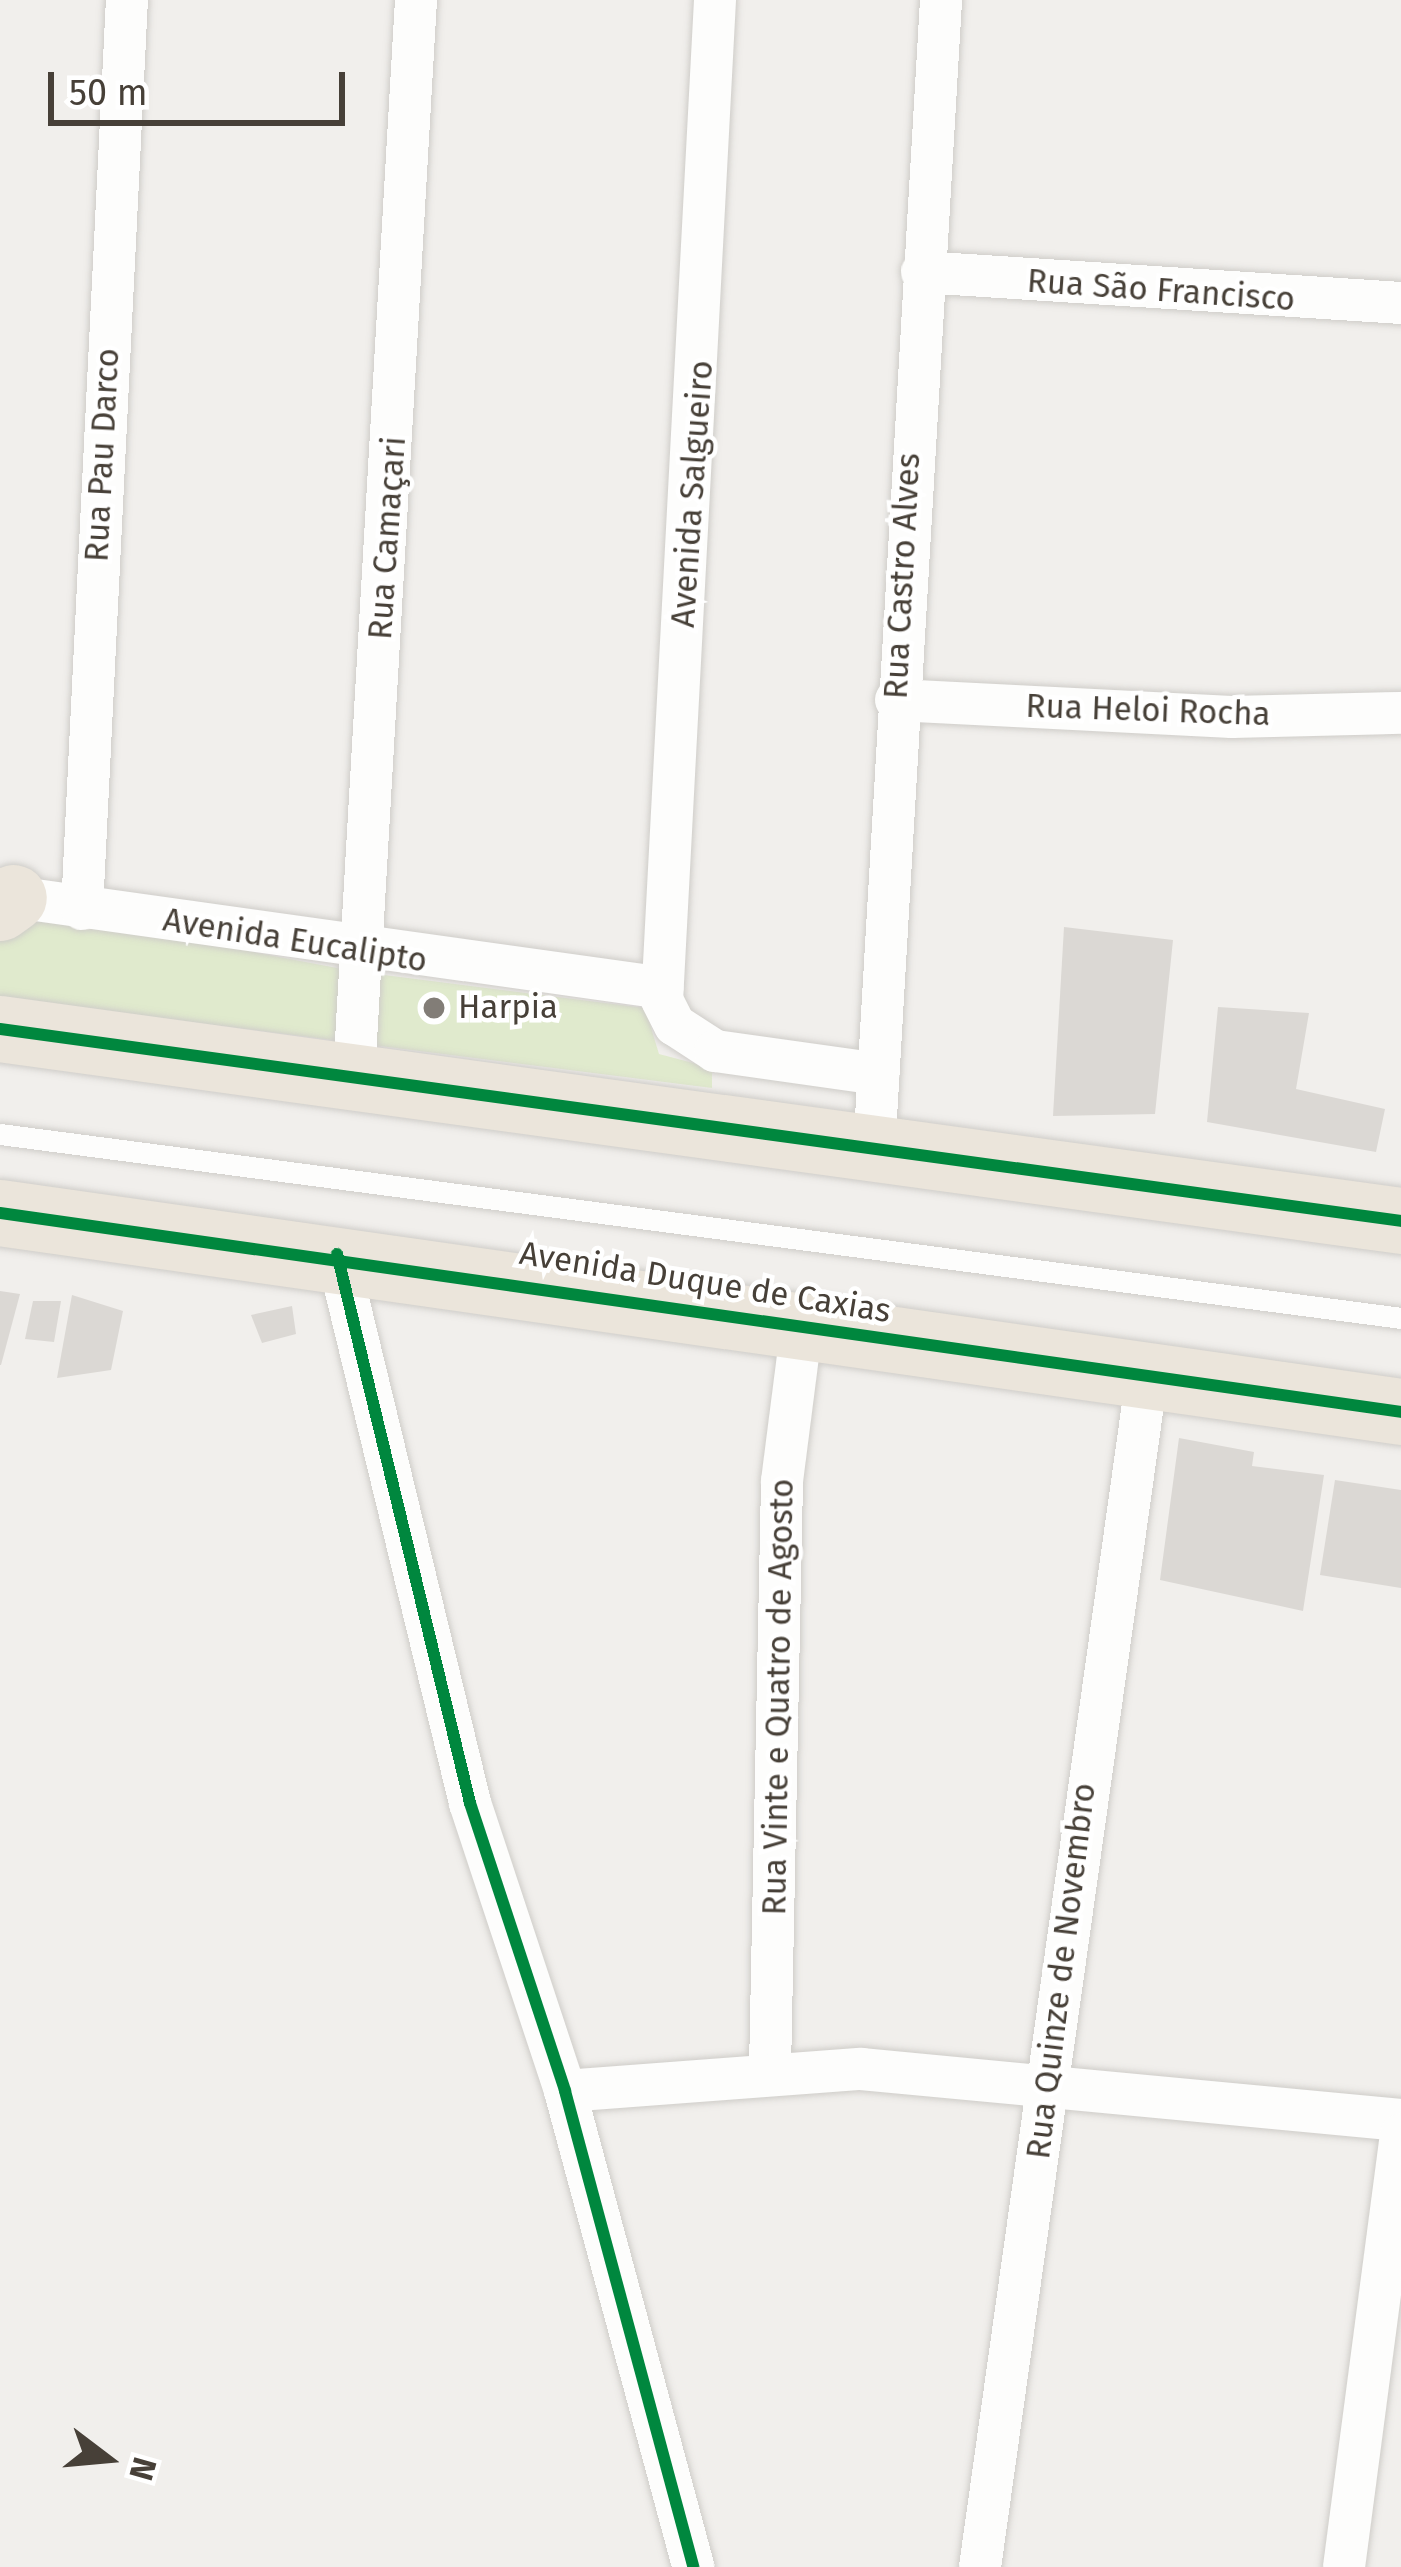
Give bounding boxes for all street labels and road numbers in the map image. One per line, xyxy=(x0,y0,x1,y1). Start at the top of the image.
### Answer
street label: Rua São Francisco xyxy=(1026,262,1296,320)
street label: Rua Pau Darco xyxy=(78,347,128,563)
street label: Avenida Salgueiro xyxy=(664,359,722,629)
street label: Rua Camaçari xyxy=(361,435,415,641)
street label: Rua Castro Alves xyxy=(877,452,929,700)
street label: Rua Heloi Rocha xyxy=(1025,687,1271,735)
street label: Avenida Eucalipto xyxy=(160,901,430,981)
street label: Avenida Duque de Caxias xyxy=(517,1234,893,1332)
street label: Rua Vinte e Quatro de Agosto xyxy=(755,1478,803,1916)
street label: Rua Quinze de Novembro xyxy=(1019,1781,1105,2161)

